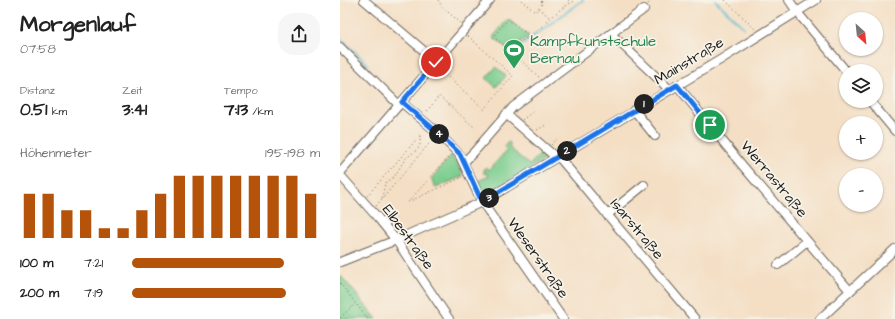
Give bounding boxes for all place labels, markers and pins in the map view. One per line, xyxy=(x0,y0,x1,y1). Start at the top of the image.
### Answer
place label: Kampfkunstschule Bernau xyxy=(530,31,656,69)
sports icon: Kampfkunstschule Bernau xyxy=(501,37,527,70)
pin xyxy=(419,45,453,79)
pin: 1 xyxy=(634,94,654,114)
pin xyxy=(693,108,727,142)
pin: 4 xyxy=(429,124,449,144)
pin: 2 xyxy=(557,141,577,161)
pin: 3 xyxy=(479,188,499,208)

